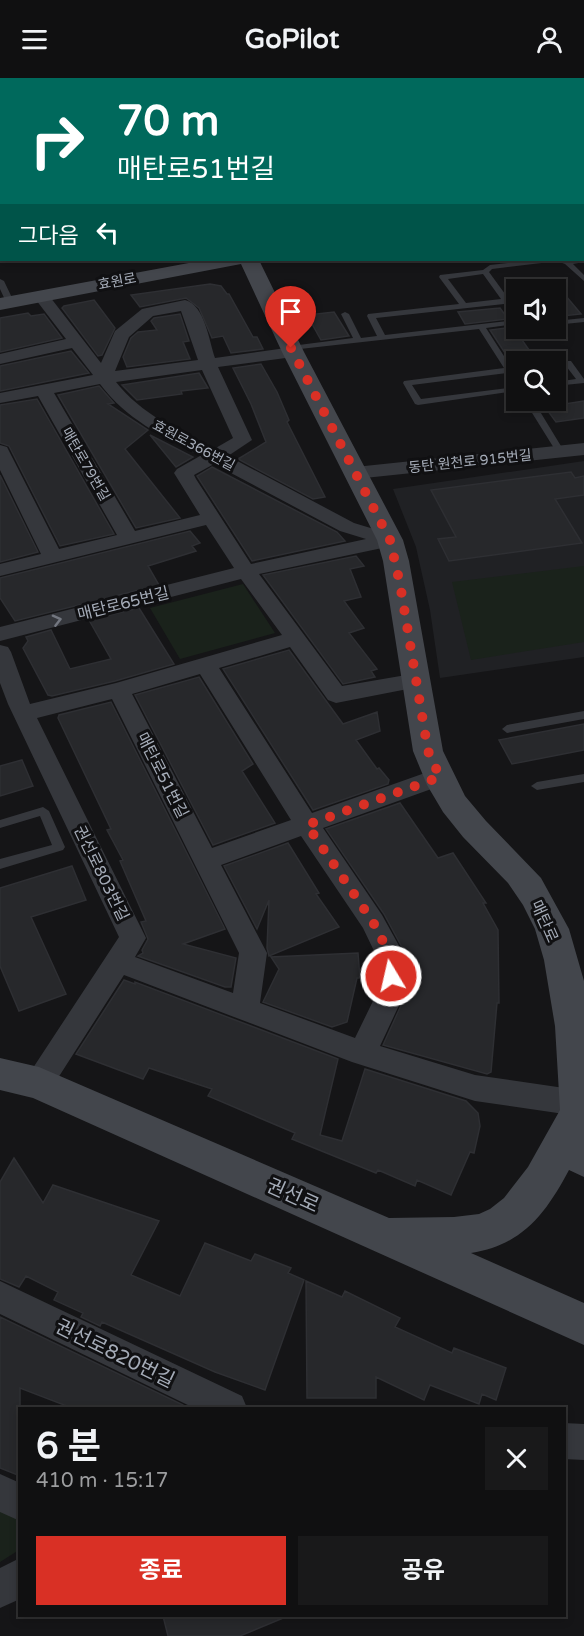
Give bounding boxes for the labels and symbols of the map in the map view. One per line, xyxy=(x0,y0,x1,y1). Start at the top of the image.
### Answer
street label: 효원로 xyxy=(97,269,138,294)
pin xyxy=(265,286,316,348)
street label: 효원로366번길 xyxy=(150,417,238,474)
street label: 매탄로79번길 xyxy=(58,424,113,504)
street label: 동탄 원천로 915번길 xyxy=(408,447,533,476)
street label: 매탄로65번길 xyxy=(75,583,171,625)
one-way arrow xyxy=(51,614,61,627)
street label: 매탄로51번길 xyxy=(132,729,192,822)
street label: 권선로803번길 xyxy=(69,822,133,924)
street label: 매탄로 xyxy=(526,897,562,946)
position arrow xyxy=(359,944,423,1008)
street label: 권선로 xyxy=(262,1174,323,1218)
street label: 권선로820번길 xyxy=(51,1315,178,1393)

